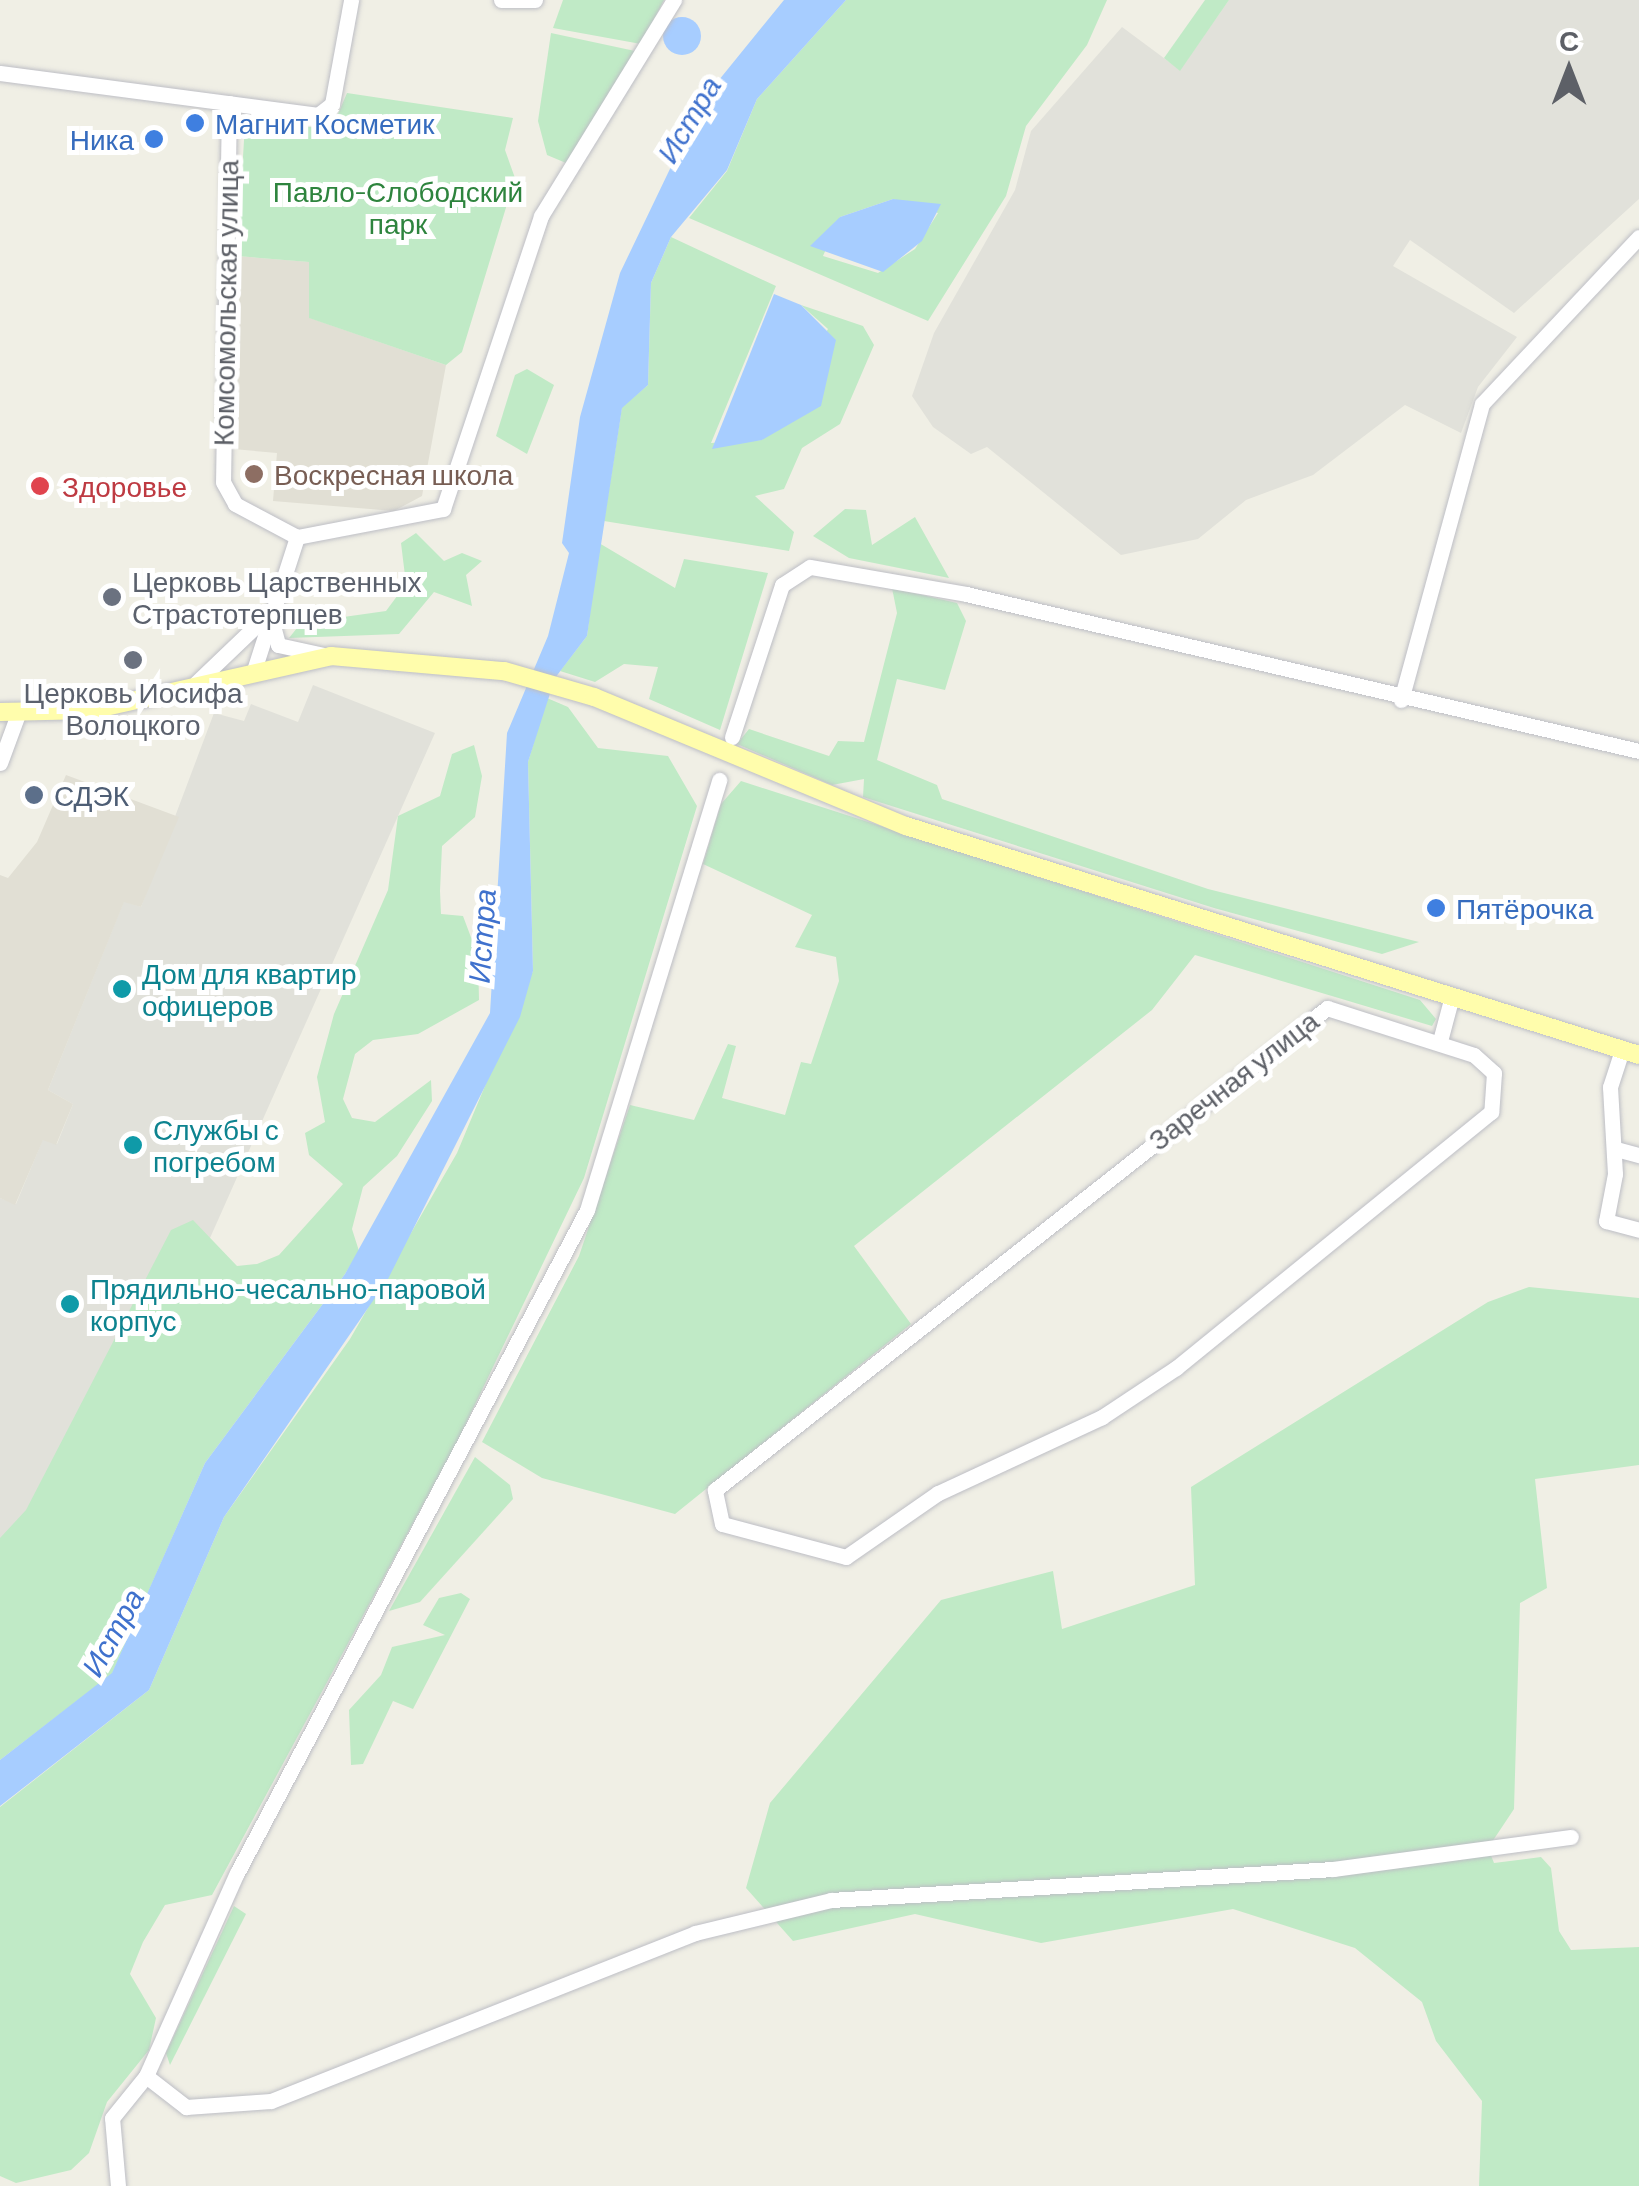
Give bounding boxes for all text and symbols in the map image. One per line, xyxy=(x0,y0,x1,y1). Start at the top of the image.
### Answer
north arrow xyxy=(1519,20,1619,120)
text: С xyxy=(1559,23,1579,57)
water label: Истра xyxy=(648,69,728,169)
place label: Магнит Косметик xyxy=(215,106,434,140)
marker: Магнит Косметик xyxy=(184,112,206,134)
place label: Ника xyxy=(70,122,134,156)
marker: Ника xyxy=(143,128,165,150)
street label: Комсомольская улица xyxy=(206,160,244,446)
park label: Павло-Слободский парк xyxy=(273,174,523,240)
place label: Воскресная школа xyxy=(274,457,513,491)
marker: Воскресная школа xyxy=(243,463,265,485)
place label: Здоровье xyxy=(62,469,187,503)
marker: Здоровье xyxy=(27,473,53,499)
place label: Церковь Царственных Страстотерпцев xyxy=(132,564,422,630)
marker: Церковь Царственных Страстотерпцев xyxy=(101,586,123,608)
marker: Церковь Иосифа Волоцкого xyxy=(122,649,144,671)
place label: Церковь Иосифа Волоцкого xyxy=(23,675,243,741)
place label: СДЭК xyxy=(54,778,129,812)
marker: СДЭК xyxy=(23,784,45,806)
water label: Истра xyxy=(460,888,502,984)
place label: Пятёрочка xyxy=(1456,891,1593,925)
marker: Пятёрочка xyxy=(1425,897,1447,919)
place label: Дом для квартир офицеров xyxy=(142,956,357,1022)
marker: Дом для квартир офицеров xyxy=(111,978,133,1000)
street label: Заречная улица xyxy=(1141,1003,1325,1157)
place label: Службы с погребом xyxy=(153,1112,279,1178)
marker: Службы с погребом xyxy=(122,1134,144,1156)
place label: Прядильно-чесально-паровой корпус xyxy=(90,1271,486,1337)
marker: Прядильно-чесально-паровой корпус xyxy=(59,1293,81,1315)
water label: Истра xyxy=(73,1582,151,1682)

